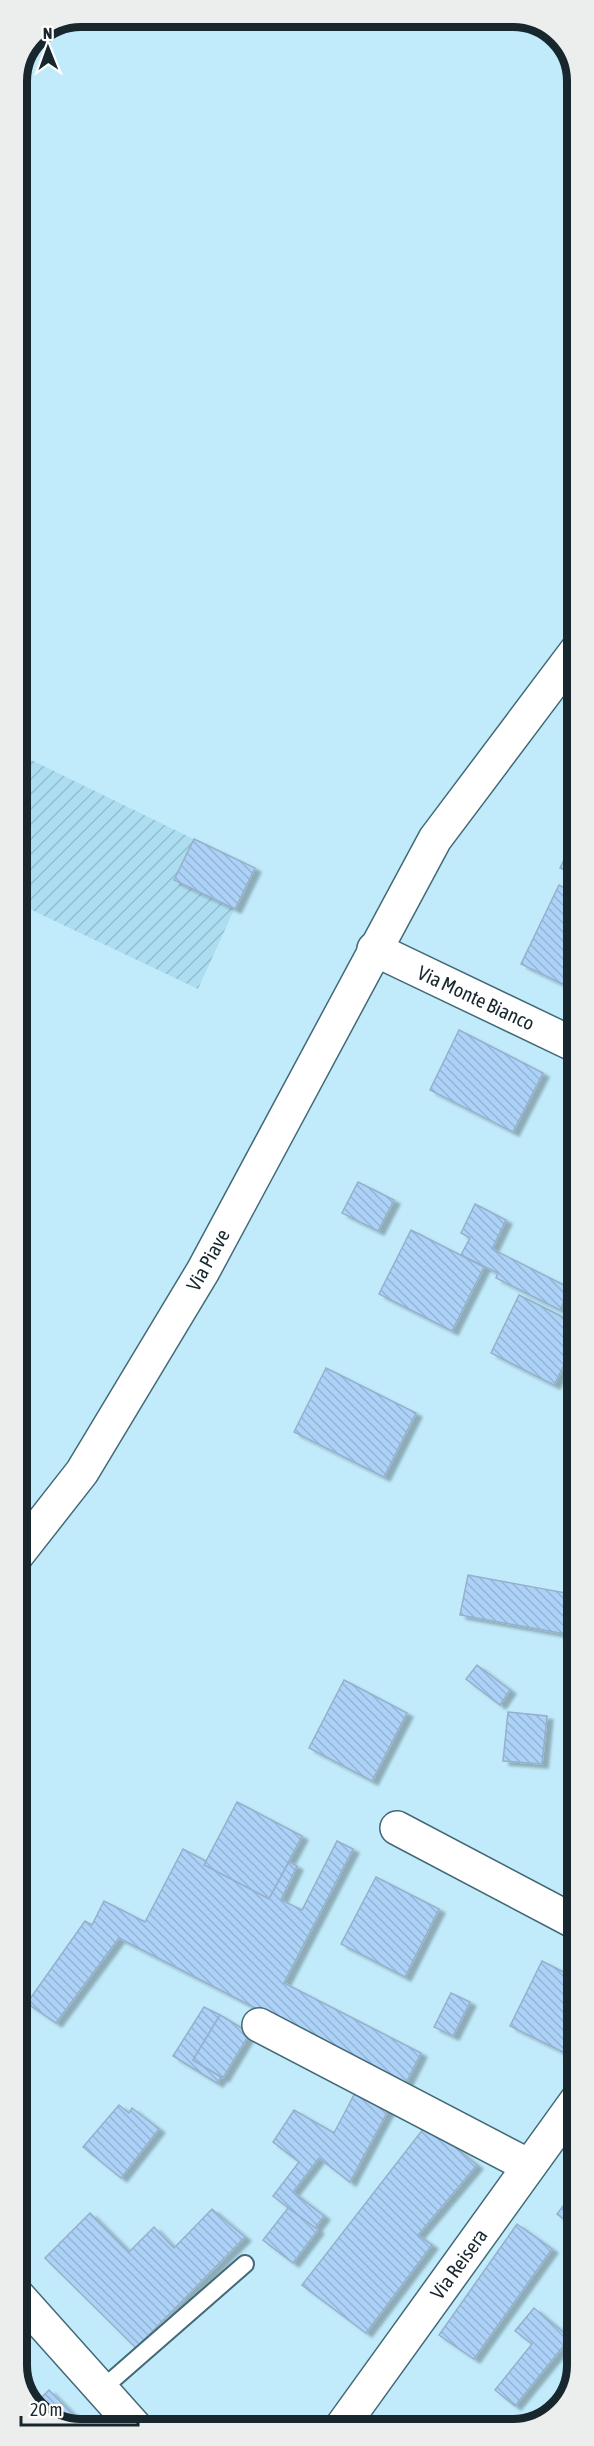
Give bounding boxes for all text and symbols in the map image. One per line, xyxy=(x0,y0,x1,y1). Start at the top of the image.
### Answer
north arrow xyxy=(18,18,78,78)
text: N xyxy=(43,24,53,42)
street label: Via Monte Bianco xyxy=(414,960,538,1035)
street label: Via Piave xyxy=(181,1225,234,1295)
street label: Via Reisera xyxy=(425,2224,492,2303)
scale bar xyxy=(21,2389,138,2427)
text: 20 m xyxy=(30,2399,62,2420)

